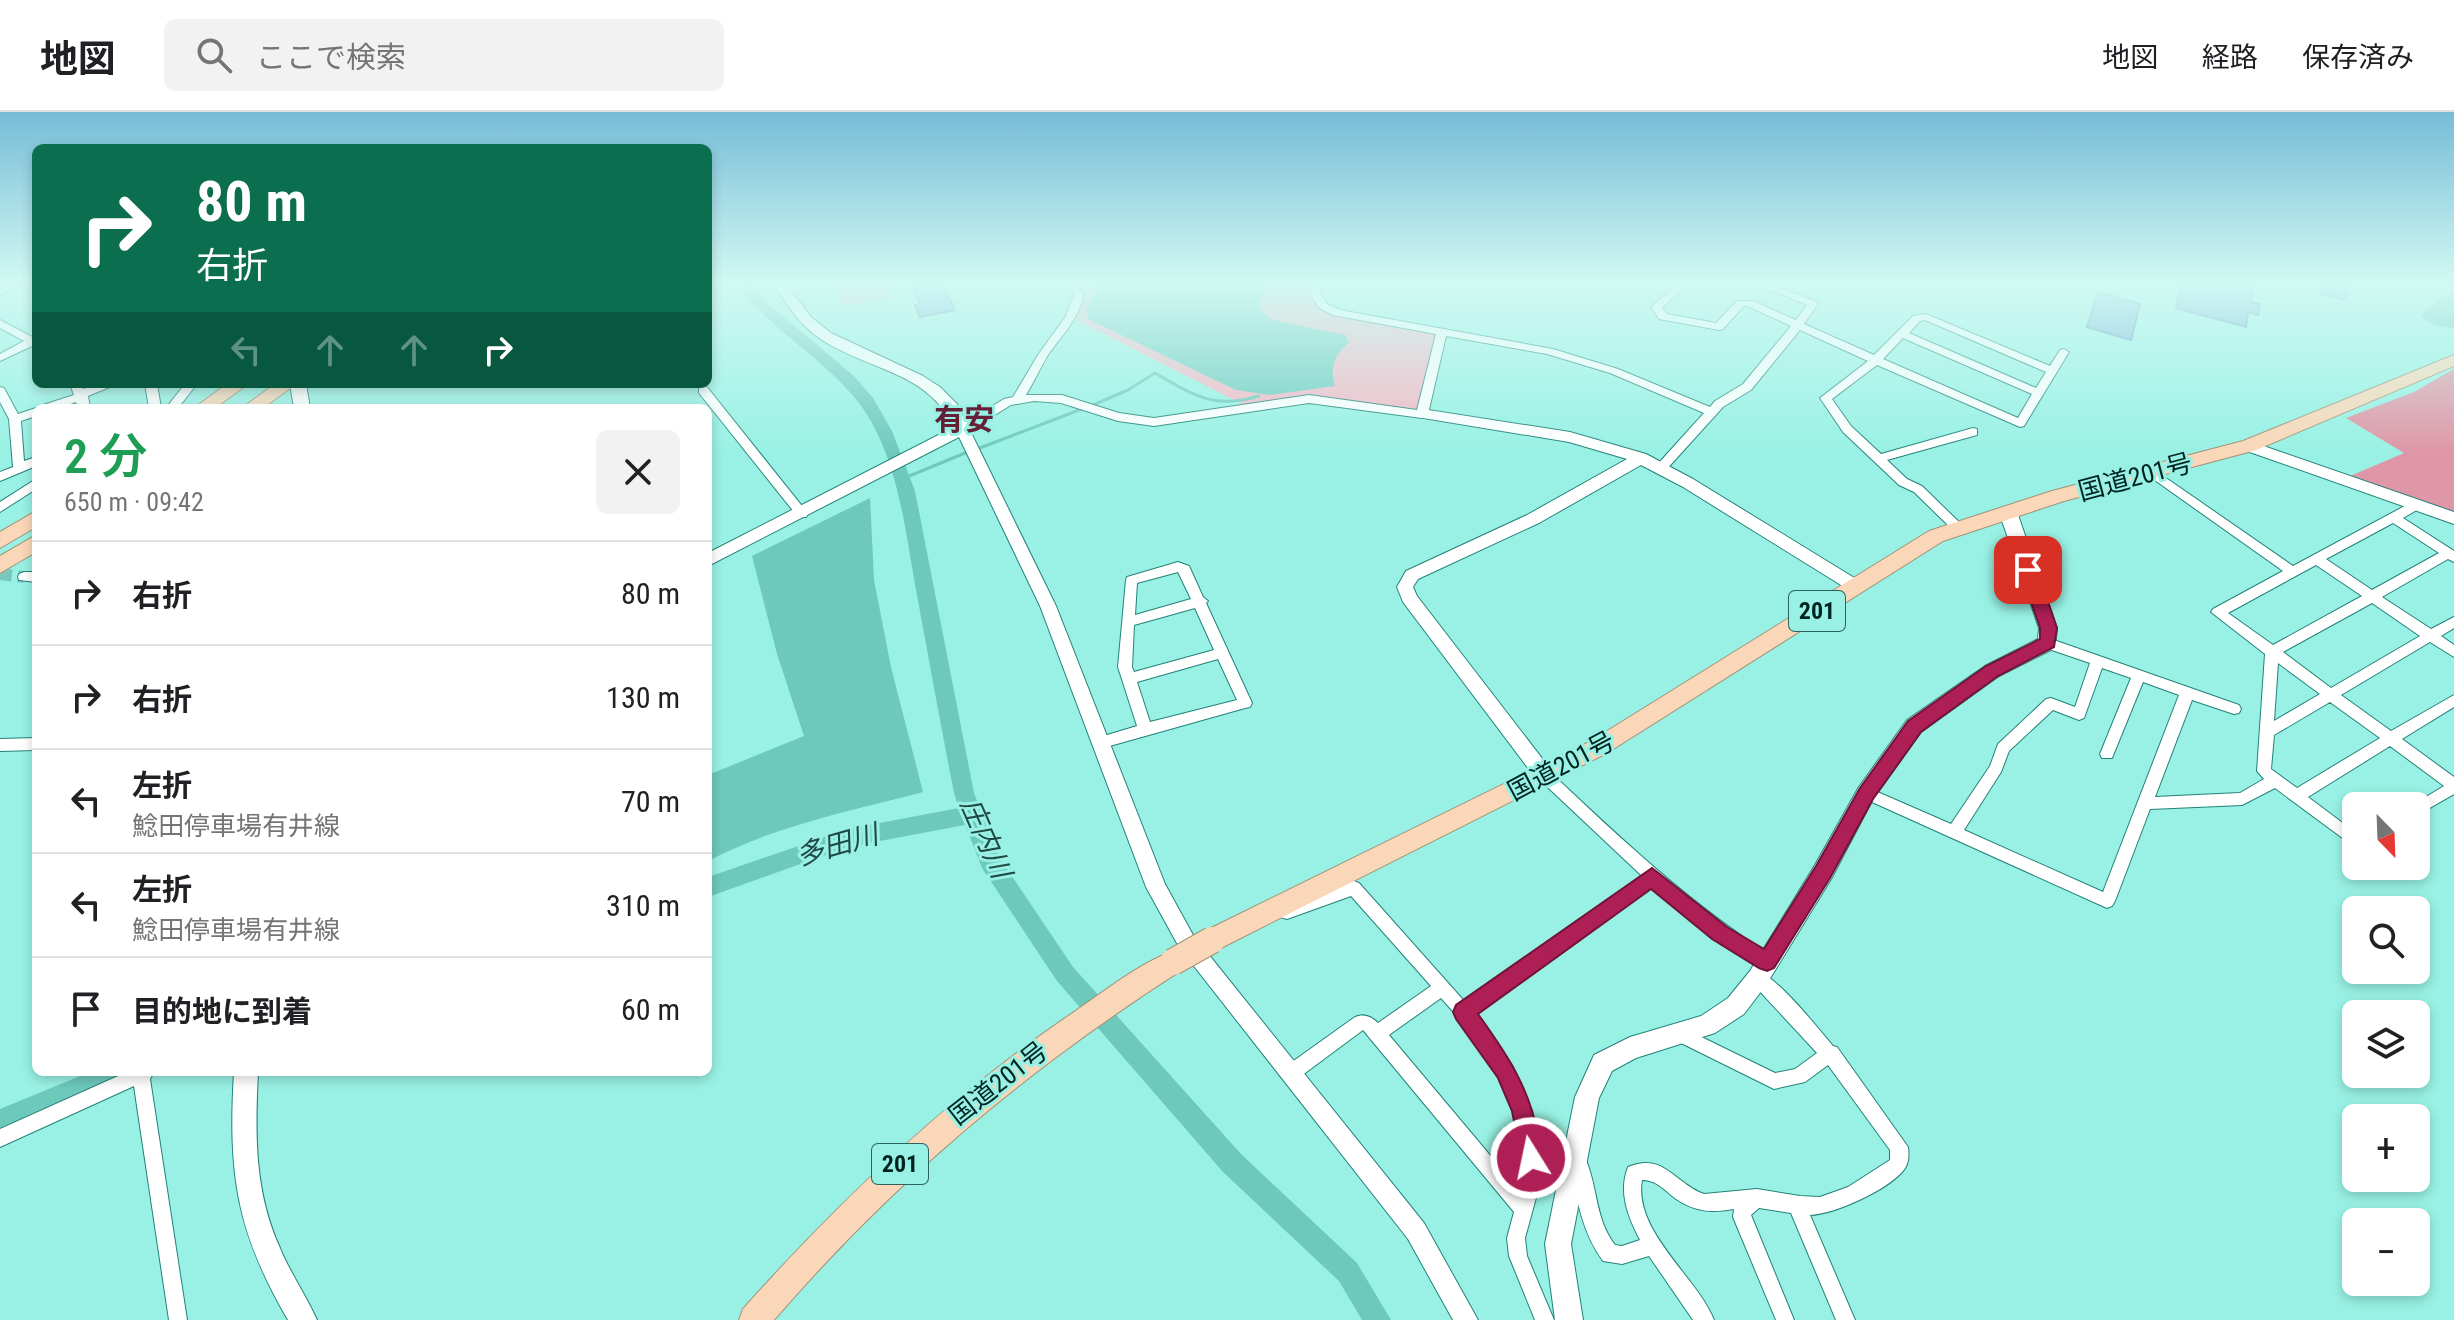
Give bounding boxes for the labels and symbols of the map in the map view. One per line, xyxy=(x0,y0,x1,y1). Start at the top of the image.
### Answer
district label: 有安 xyxy=(934,402,994,437)
street label: 国道201号 xyxy=(2075,447,2195,507)
pin xyxy=(1994,536,2062,604)
road number: 201 xyxy=(1789,591,1845,631)
street label: 国道201号 xyxy=(1503,725,1619,807)
north arrow xyxy=(2342,792,2430,880)
water label: 庄内川 xyxy=(954,793,1019,886)
water label: 多田川 xyxy=(792,817,885,872)
street label: 国道201号 xyxy=(943,1035,1053,1131)
position arrow xyxy=(1489,1116,1573,1200)
road number: 201 xyxy=(872,1144,928,1184)

